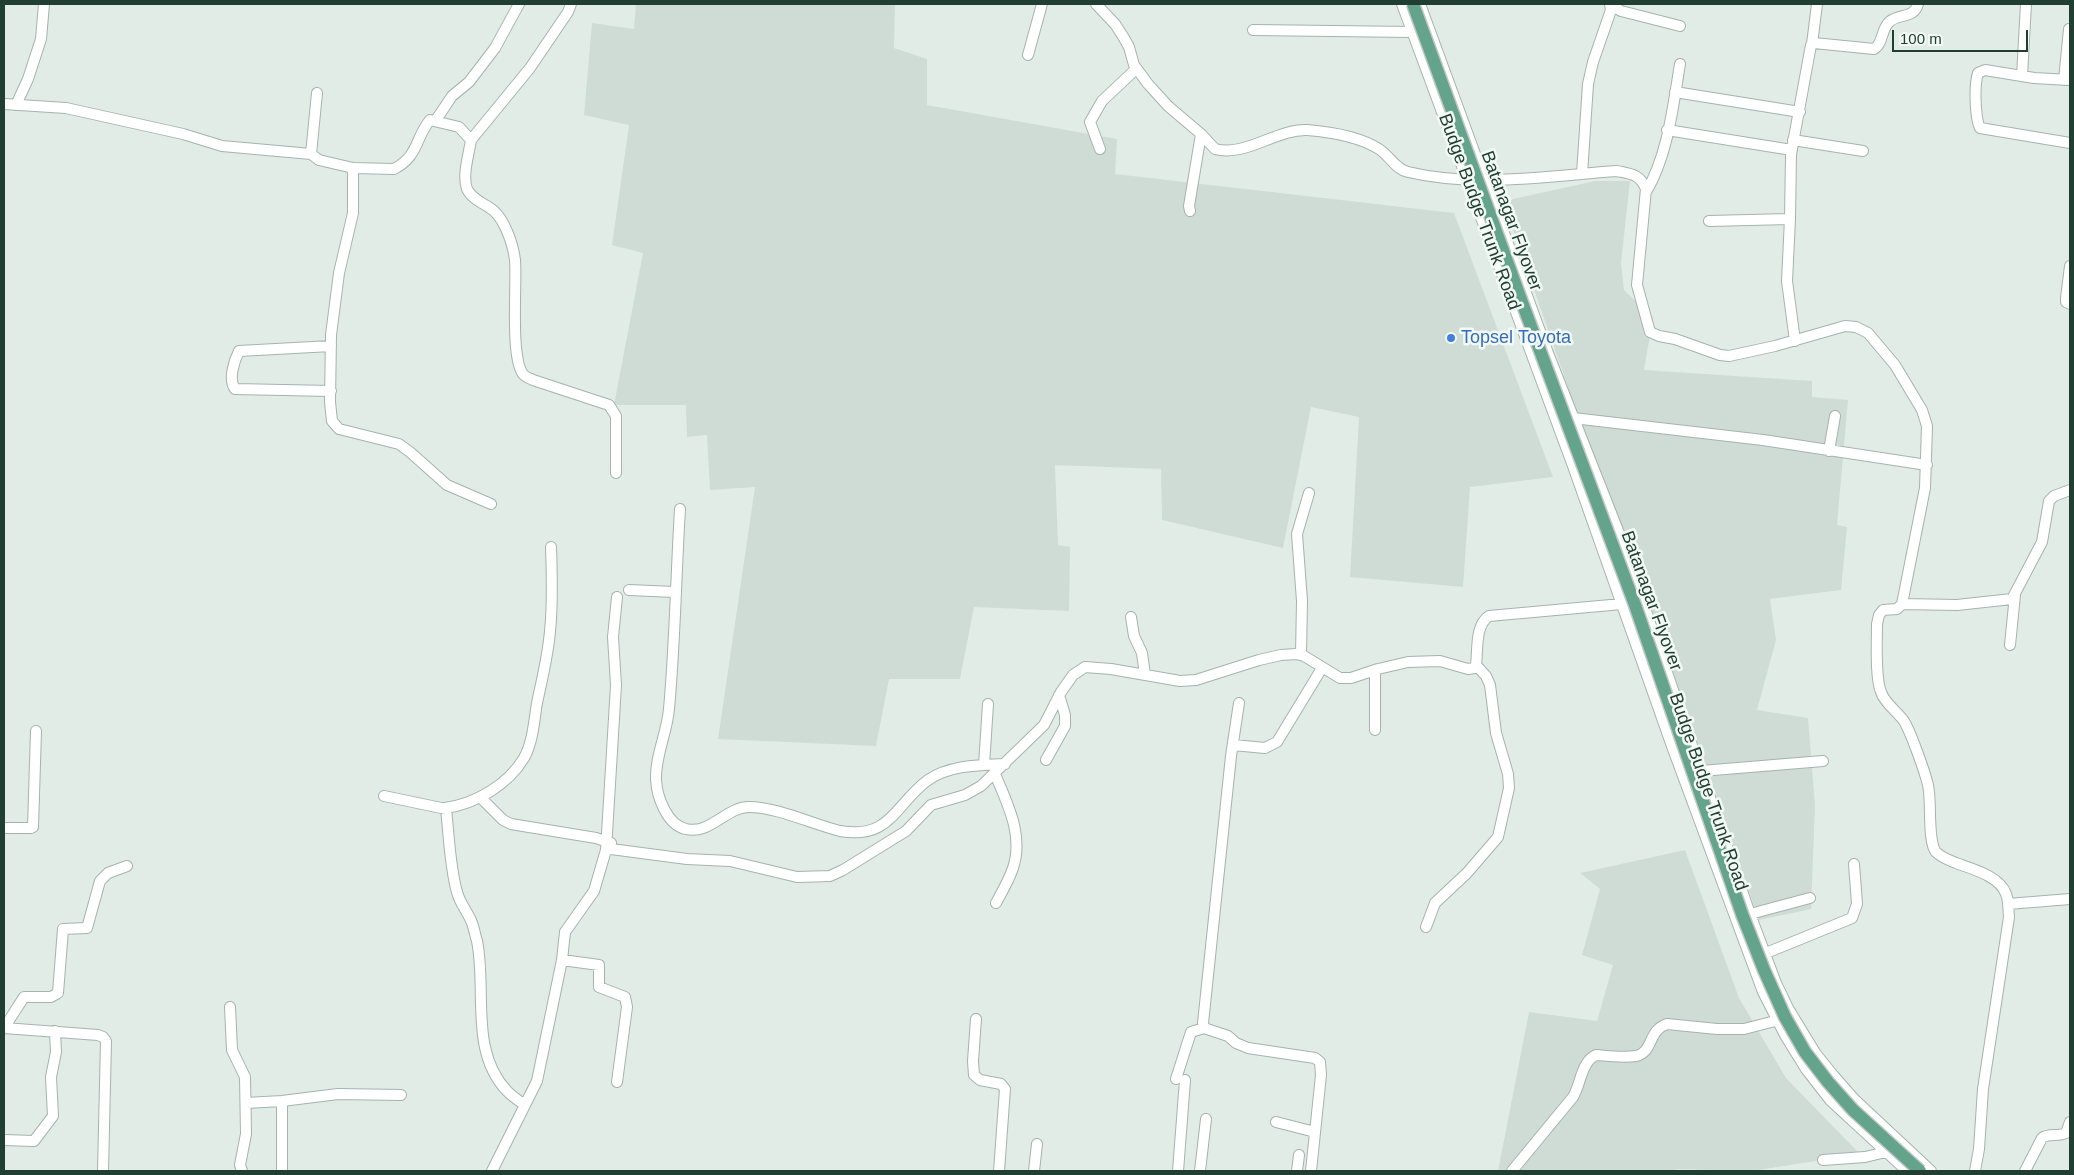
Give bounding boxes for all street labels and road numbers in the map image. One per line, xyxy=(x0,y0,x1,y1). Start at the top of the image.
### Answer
street label: Budge Budge Trunk Road xyxy=(1433,111,1525,313)
street label: Batanagar Flyover xyxy=(1476,148,1546,294)
street label: Batanagar Flyover xyxy=(1616,528,1686,674)
street label: Budge Budge Trunk Road xyxy=(1664,690,1752,894)

